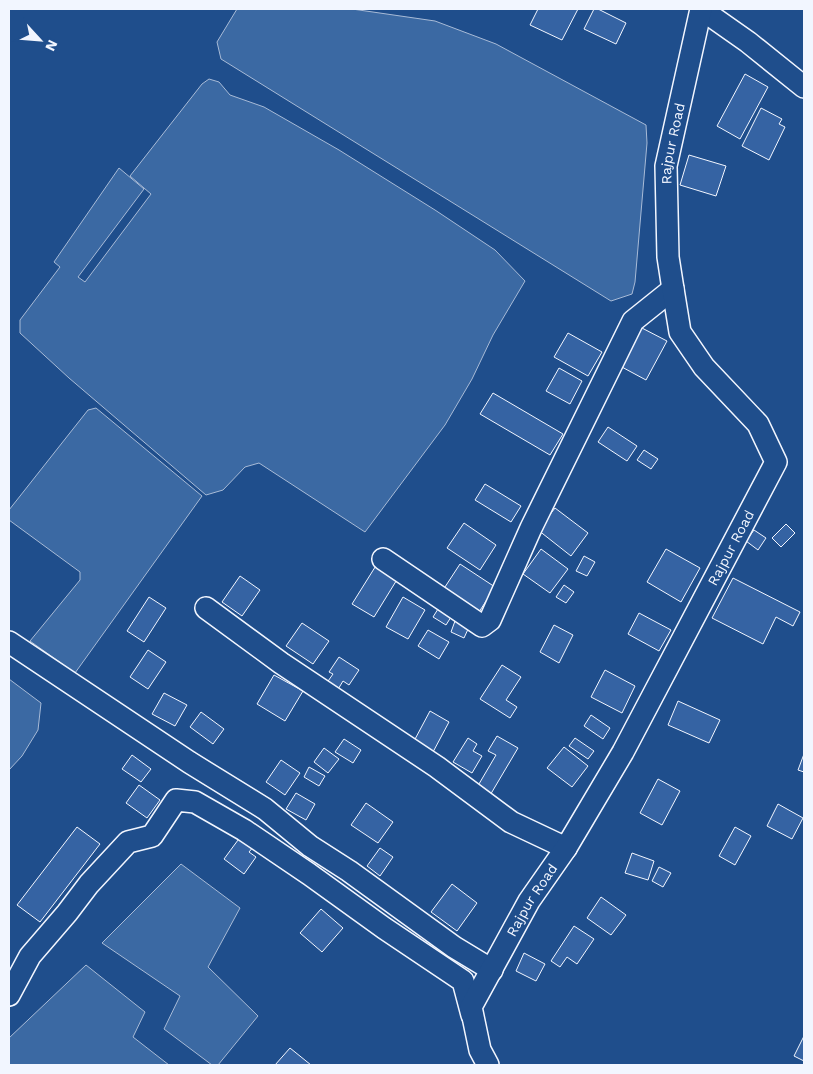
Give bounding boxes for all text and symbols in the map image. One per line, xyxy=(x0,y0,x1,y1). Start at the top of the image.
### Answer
north arrow xyxy=(15,15,65,65)
text: N xyxy=(42,38,61,54)
street label: Rajpur Road xyxy=(658,101,688,184)
street label: Rajpur Road xyxy=(704,507,757,588)
street label: Rajpur Road xyxy=(503,861,561,939)

